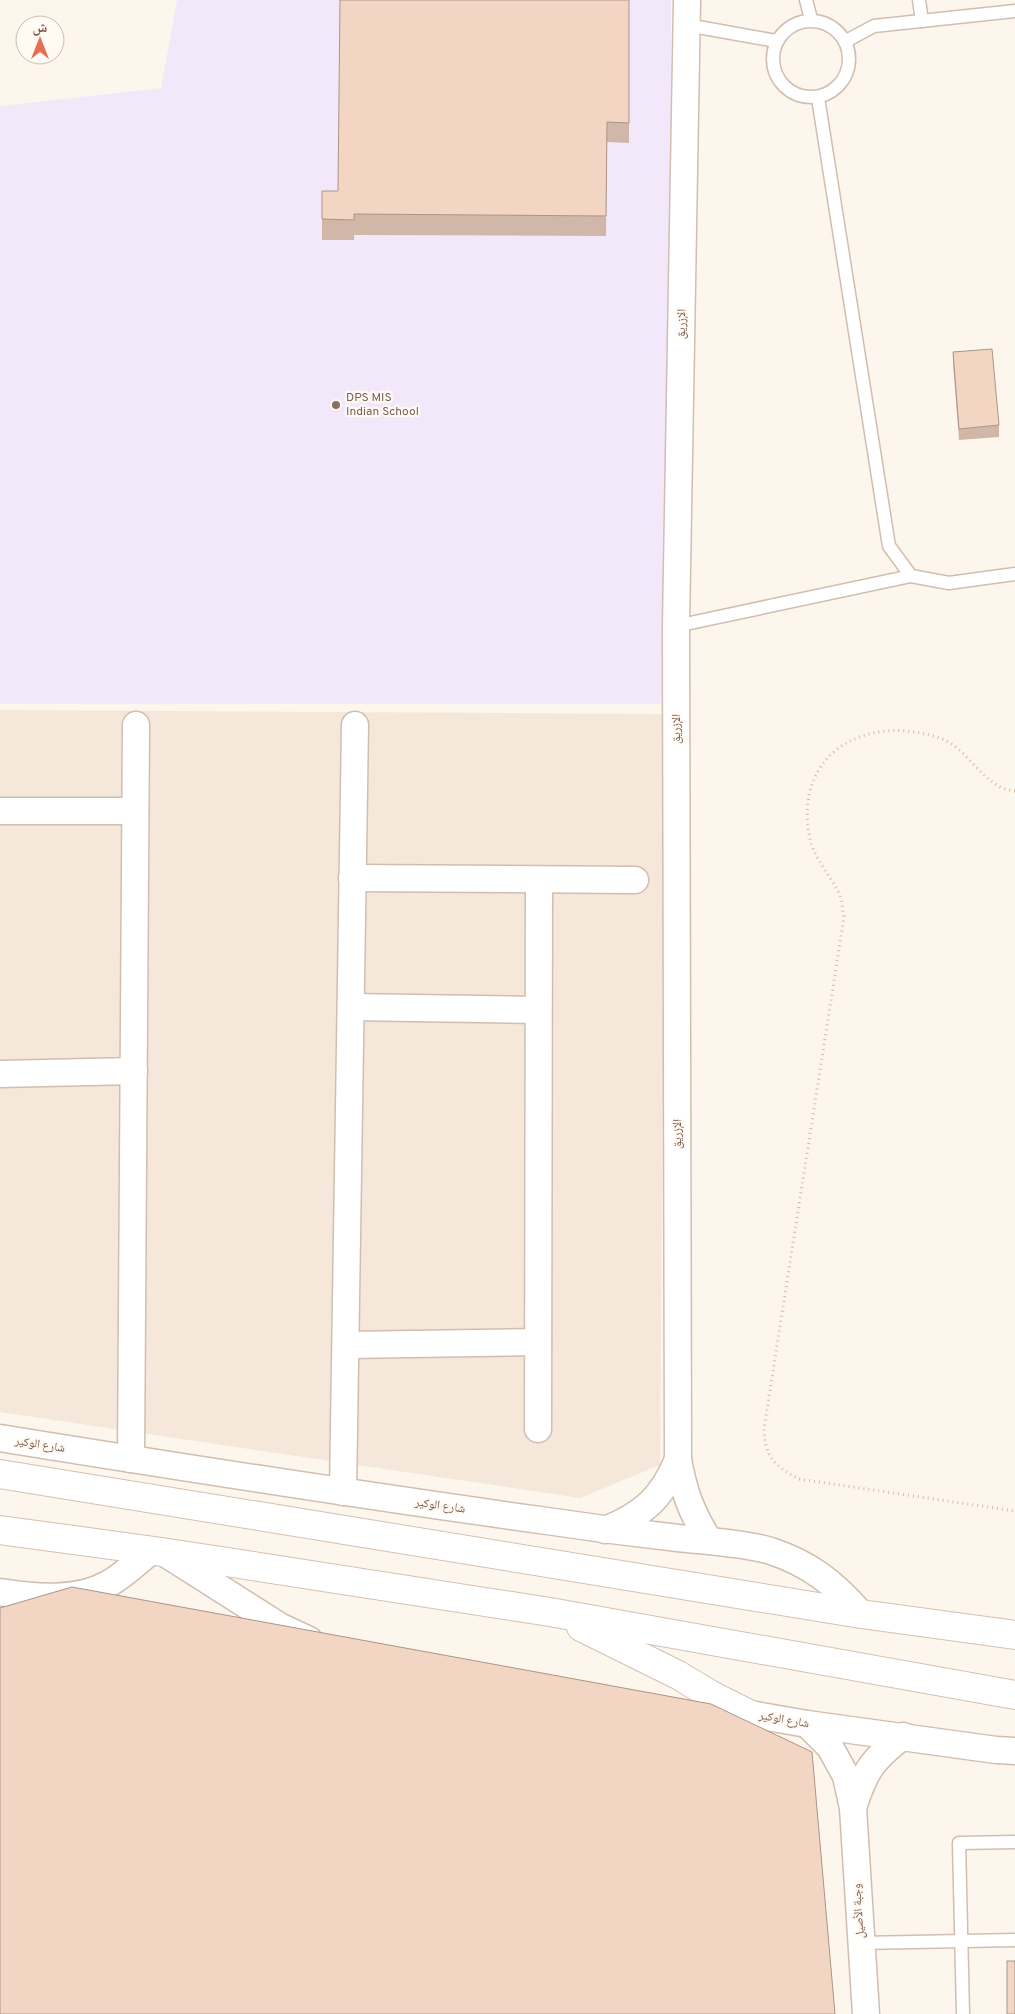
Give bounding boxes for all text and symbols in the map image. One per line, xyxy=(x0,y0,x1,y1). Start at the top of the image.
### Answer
north arrow xyxy=(15,15,65,65)
text: ش xyxy=(33,20,48,37)
street label: الإزريق xyxy=(674,309,690,339)
place label: DPS MIS Indian School xyxy=(346,390,419,420)
marker: DPS MIS Indian School xyxy=(330,399,342,411)
street label: الإزريق xyxy=(669,714,685,744)
street label: الإزريق xyxy=(670,1119,686,1149)
street label: شارع الوكير xyxy=(13,1433,66,1457)
street label: شارع الوكير xyxy=(413,1494,466,1517)
street label: شارع الوكير xyxy=(757,1708,811,1732)
street label: وجبة الأصيل xyxy=(849,1883,869,1939)

